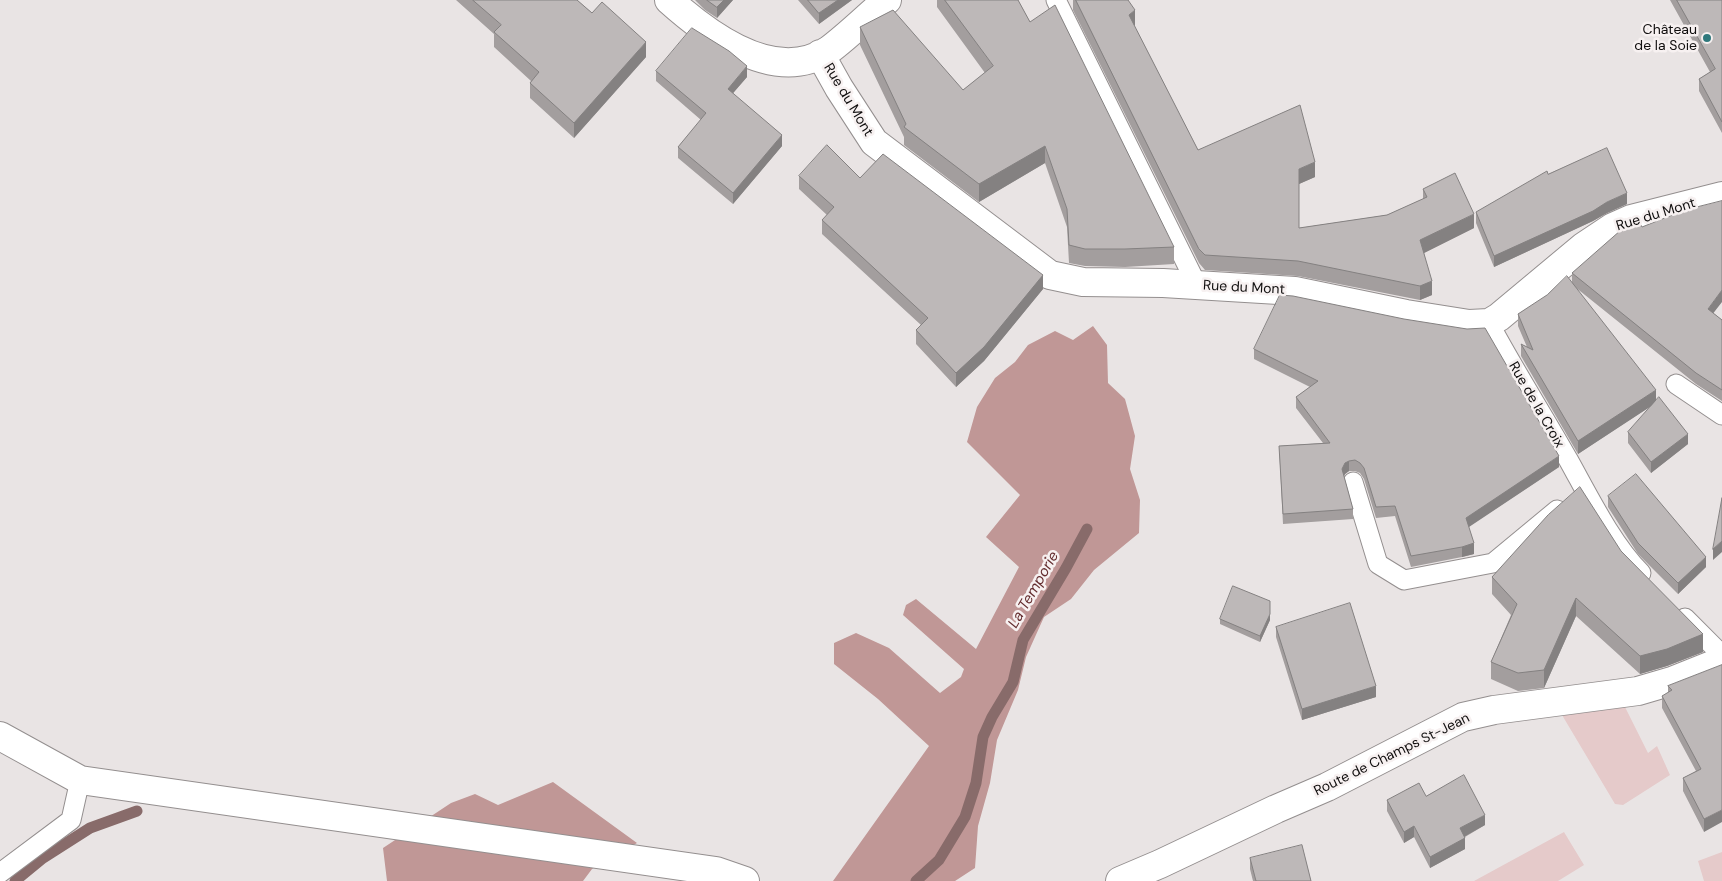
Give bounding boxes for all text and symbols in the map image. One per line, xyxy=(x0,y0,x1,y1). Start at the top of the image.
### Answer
place label: Château de la Soie xyxy=(1634,22,1697,54)
marker: Château de la Soie xyxy=(1701,32,1713,44)
street label: Rue du Mont xyxy=(820,60,876,140)
street label: Rue du Mont xyxy=(1614,195,1698,235)
street label: Rue du Mont xyxy=(1203,277,1285,299)
street label: Rue de la Croix xyxy=(1505,359,1567,451)
water label: La Temporie xyxy=(1005,548,1063,632)
street label: Route de Champs St-Jean xyxy=(1311,710,1473,800)

